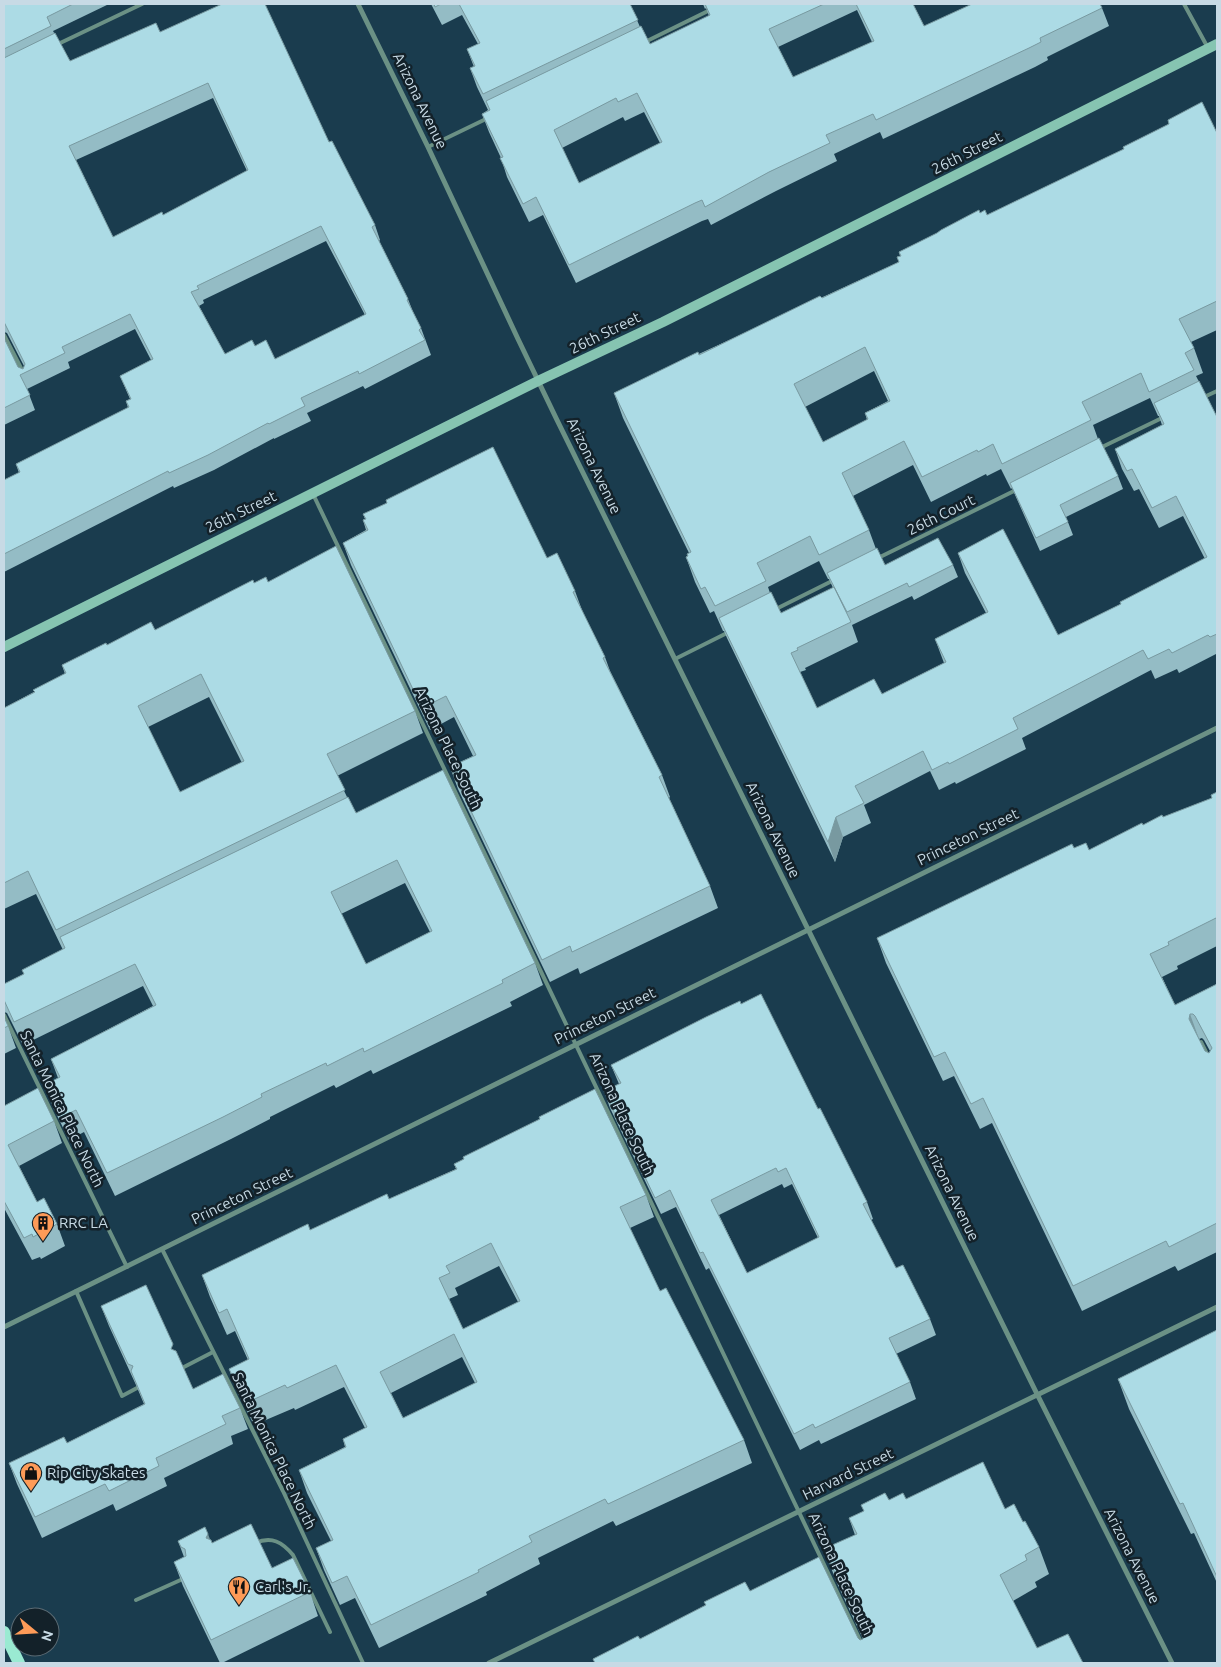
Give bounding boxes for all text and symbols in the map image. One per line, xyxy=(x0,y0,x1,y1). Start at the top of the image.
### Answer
street label: Arizona Avenue xyxy=(390,50,451,152)
street label: 26th Street xyxy=(929,128,1005,178)
street label: 26th Street xyxy=(567,308,643,357)
street label: Arizona Avenue xyxy=(564,415,625,517)
street label: 26th Street xyxy=(203,487,279,536)
street label: 26th Court xyxy=(904,491,977,538)
street label: Arizona Place South xyxy=(412,684,485,811)
street label: Arizona Avenue xyxy=(743,779,804,881)
street label: Princeton Street xyxy=(914,805,1021,868)
street label: Princeton Street xyxy=(551,984,658,1047)
street label: Santa Monica Place North xyxy=(17,1028,108,1190)
street label: Arizona Place South xyxy=(587,1050,658,1178)
street label: Arizona Avenue xyxy=(922,1142,983,1244)
street label: Princeton Street xyxy=(188,1164,295,1227)
building icon: RRC LA xyxy=(31,1211,55,1242)
place label: RRC LA xyxy=(59,1214,108,1231)
street label: Santa Monica Place North xyxy=(229,1370,320,1532)
street label: Harvard Street xyxy=(800,1444,896,1503)
shop icon: Rip City Skates xyxy=(19,1461,43,1492)
place label: Rip City Skates xyxy=(47,1464,145,1481)
street label: Arizona Avenue xyxy=(1101,1505,1164,1606)
street label: Arizona Place South xyxy=(806,1510,877,1638)
restaurant icon: Carl's Jr. xyxy=(227,1575,251,1606)
place label: Carl's Jr. xyxy=(255,1578,311,1595)
north arrow xyxy=(10,1607,60,1657)
text: N xyxy=(38,1629,57,1643)

